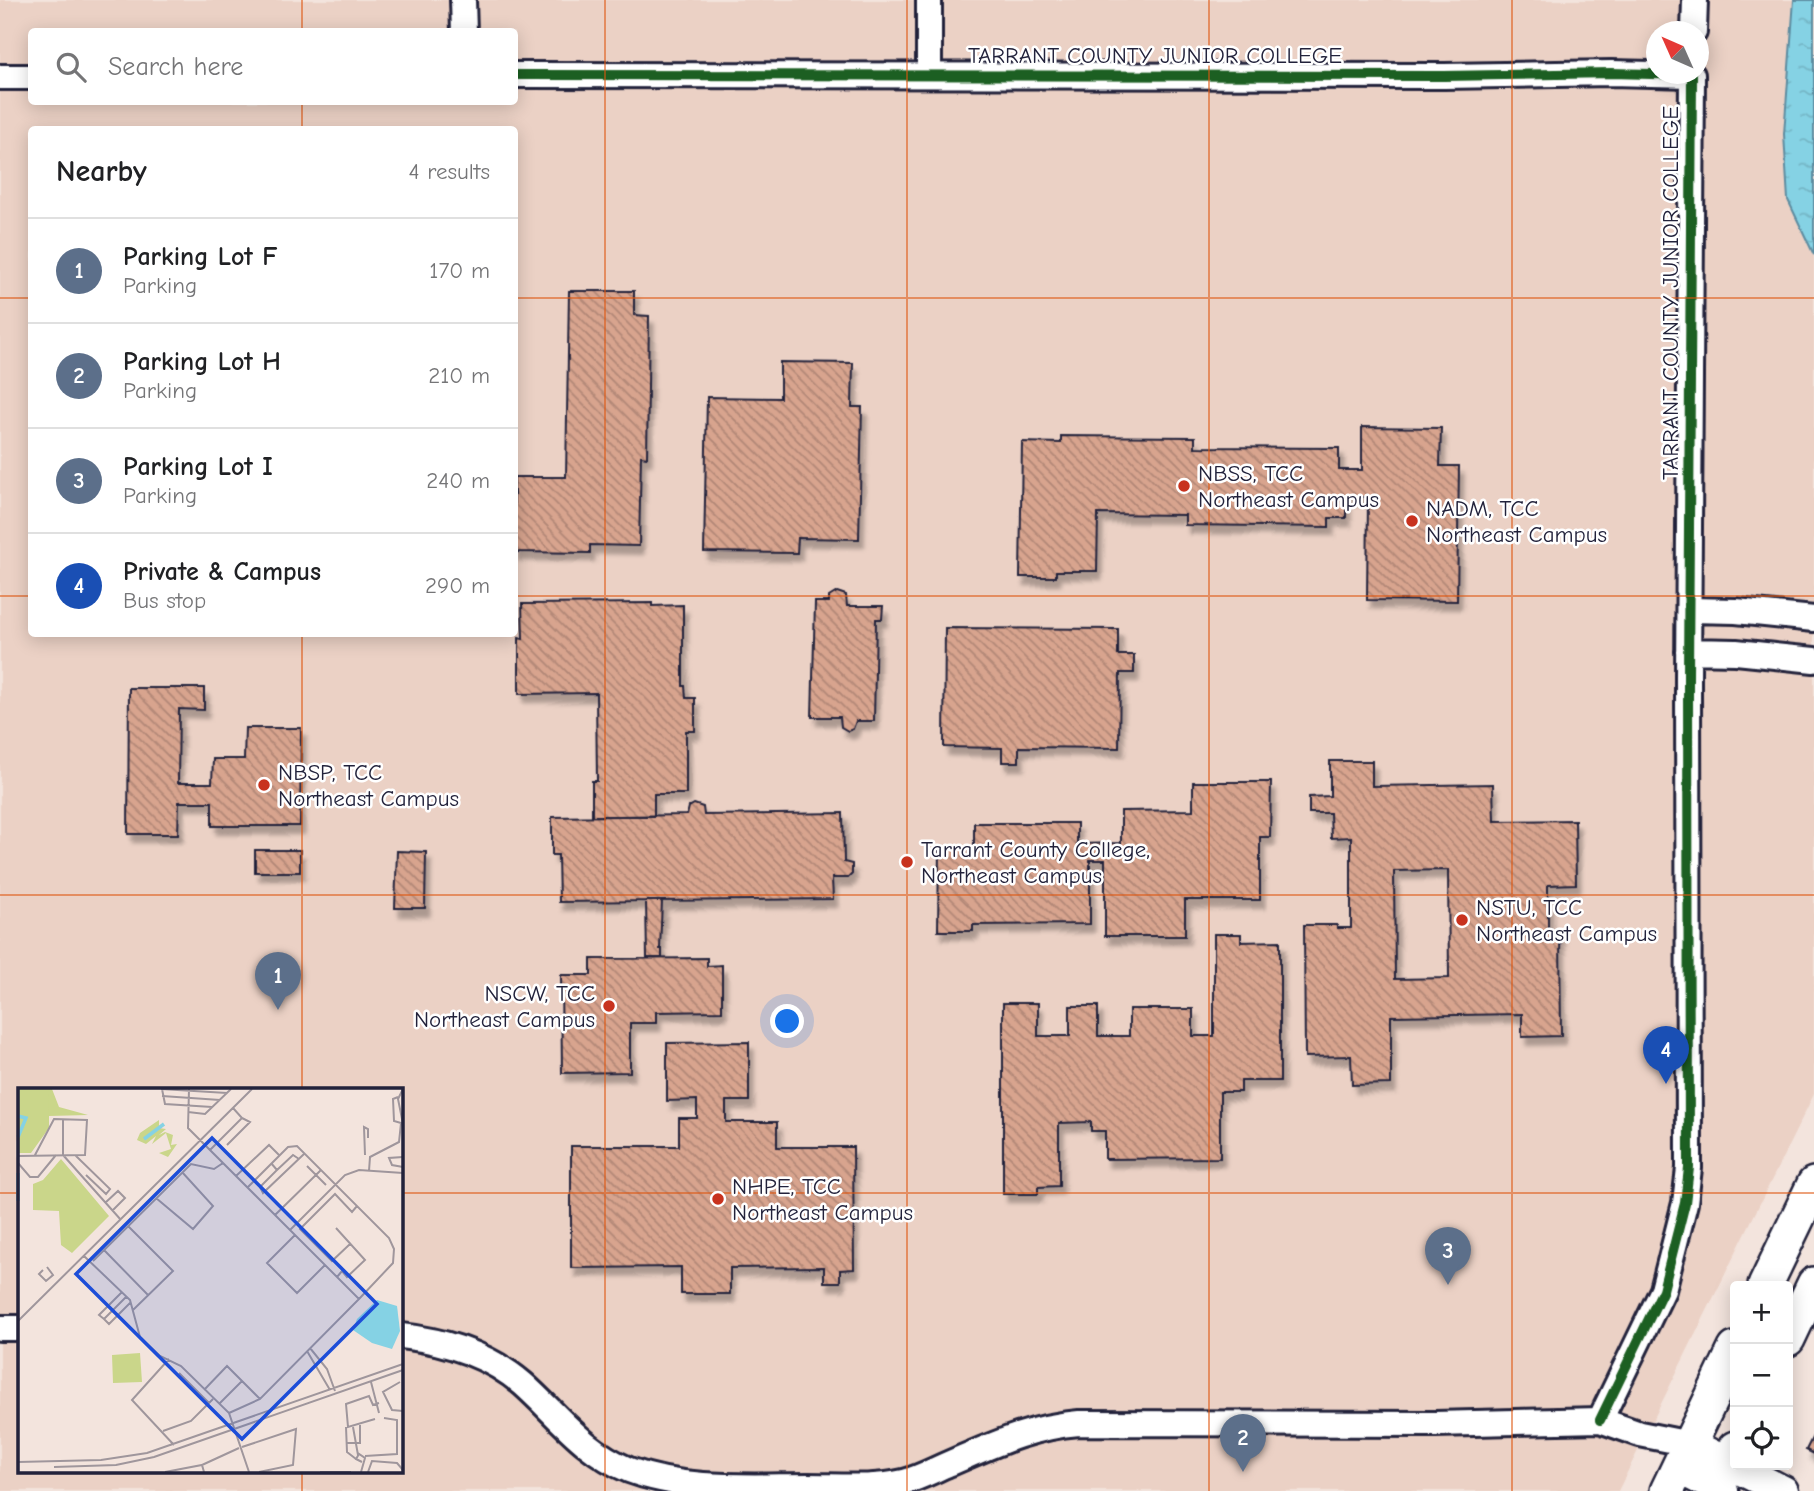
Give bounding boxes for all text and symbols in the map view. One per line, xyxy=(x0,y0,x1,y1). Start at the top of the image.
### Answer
north arrow xyxy=(1646,21,1709,84)
search box xyxy=(28,28,518,105)
street label: TARRANT COUNTY JUNIOR COLLEGE xyxy=(968,42,1342,69)
icon: search xyxy=(52,48,90,86)
text: Search here xyxy=(108,52,243,82)
street label: TARRANT COUNTY JUNIOR COLLEGE xyxy=(1657,106,1684,480)
text: Nearby xyxy=(56,154,147,189)
text: 4 results xyxy=(408,158,490,185)
text: Parking Lot F xyxy=(123,242,277,272)
text: 1 xyxy=(74,257,84,284)
text: 170 m xyxy=(429,257,490,284)
text: Parking xyxy=(123,272,197,299)
text: Parking Lot H xyxy=(123,347,281,377)
text: 2 xyxy=(73,362,85,389)
text: 210 m xyxy=(428,362,490,389)
text: Parking xyxy=(123,377,197,404)
text: Parking Lot I xyxy=(123,452,273,482)
place label: NBSS, TCC Northeast Campus xyxy=(1198,460,1379,513)
text: 3 xyxy=(73,467,85,494)
text: 240 m xyxy=(426,467,490,494)
marker: NBSS, TCC Northeast Campus xyxy=(1176,478,1192,494)
text: Parking xyxy=(123,482,197,509)
place label: NADM, TCC Northeast Campus xyxy=(1426,495,1607,548)
marker: NADM, TCC Northeast Campus xyxy=(1404,513,1420,529)
text: Private & Campus xyxy=(123,557,321,587)
text: 4 xyxy=(74,572,84,599)
text: 290 m xyxy=(425,572,490,599)
text: Bus stop xyxy=(123,587,206,614)
place label: NBSP, TCC Northeast Campus xyxy=(278,759,459,812)
marker: NBSP, TCC Northeast Campus xyxy=(256,777,272,793)
place label: Tarrant County College, Northeast Campus xyxy=(921,836,1150,889)
marker: Tarrant County College, Northeast Campus xyxy=(899,854,915,870)
place label: NSTU, TCC Northeast Campus xyxy=(1476,894,1657,947)
marker: NSTU, TCC Northeast Campus xyxy=(1454,912,1470,928)
pin: 1 xyxy=(255,952,301,1010)
place label: NSCW, TCC Northeast Campus xyxy=(414,980,595,1033)
marker: NSCW, TCC Northeast Campus xyxy=(601,998,617,1014)
your location xyxy=(770,1004,804,1038)
pin: 4 xyxy=(1643,1026,1689,1084)
inset map xyxy=(18,1088,402,1474)
place label: NHPE, TCC Northeast Campus xyxy=(732,1173,913,1226)
marker: NHPE, TCC Northeast Campus xyxy=(710,1191,726,1207)
pin: 3 xyxy=(1425,1227,1471,1285)
map controls xyxy=(1730,1281,1793,1470)
button: + xyxy=(1730,1281,1793,1344)
button: − xyxy=(1730,1344,1793,1407)
button: locate xyxy=(1730,1407,1793,1470)
pin: 2 xyxy=(1220,1414,1266,1472)

